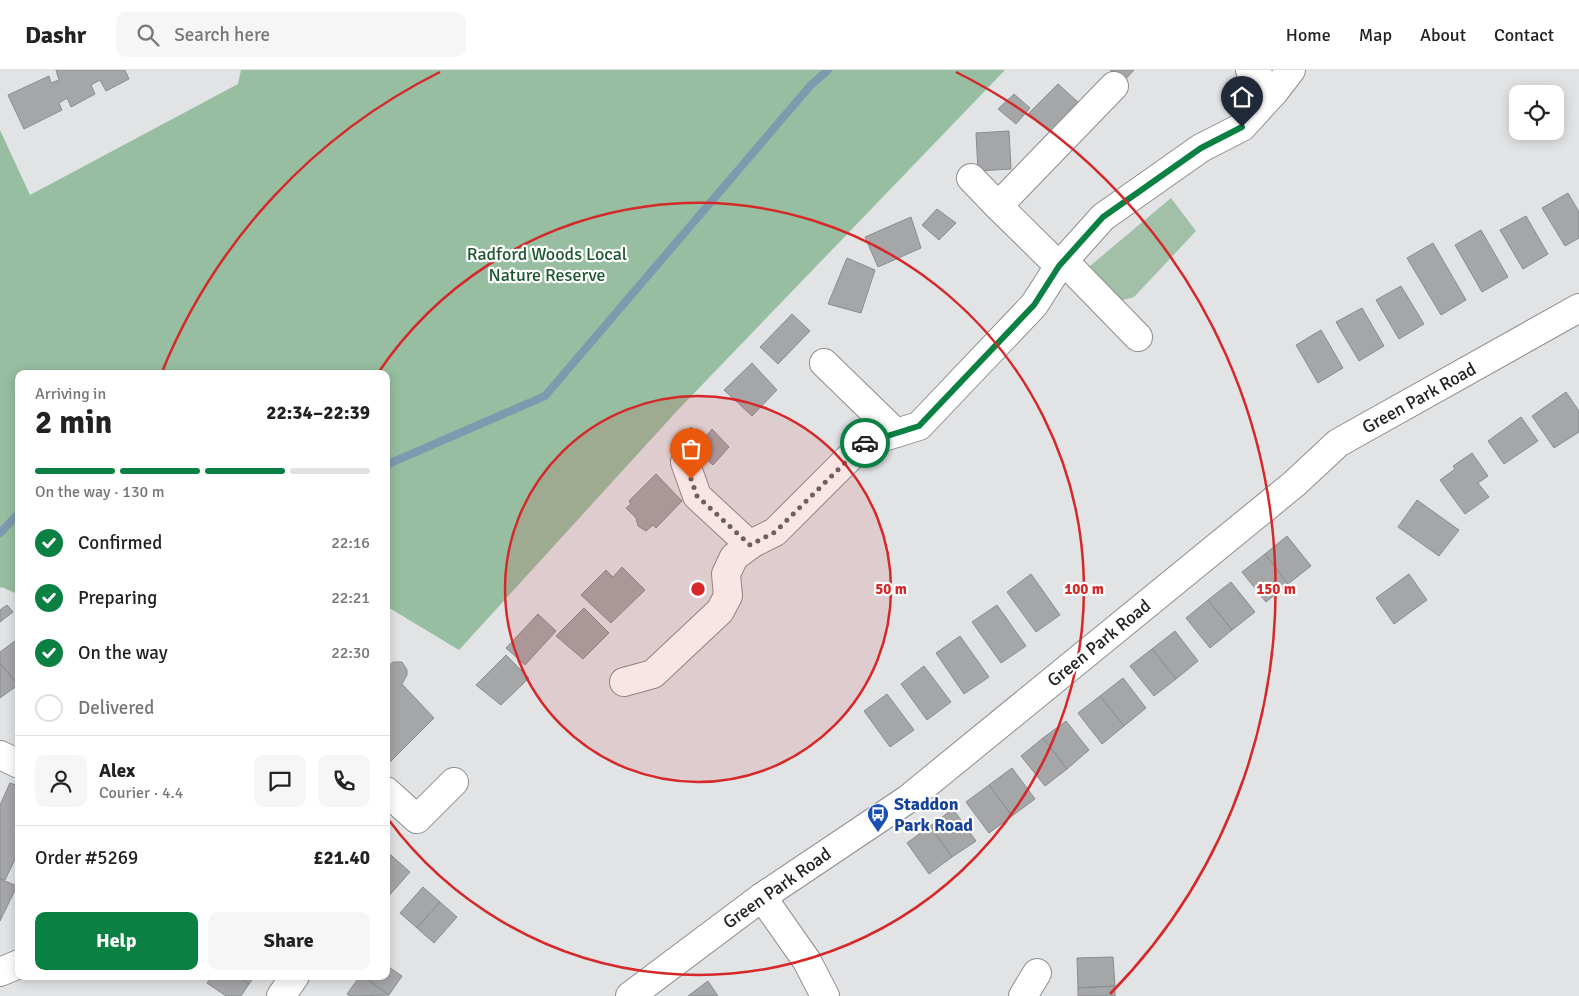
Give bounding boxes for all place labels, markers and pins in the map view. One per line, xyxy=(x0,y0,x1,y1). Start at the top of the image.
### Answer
pin xyxy=(1221,76,1263,127)
pin xyxy=(670,428,712,479)
centre of rings xyxy=(689,580,707,598)
place label: Staddon Park Road xyxy=(894,793,973,836)
bus stop icon: Staddon Park Road xyxy=(866,802,890,833)

